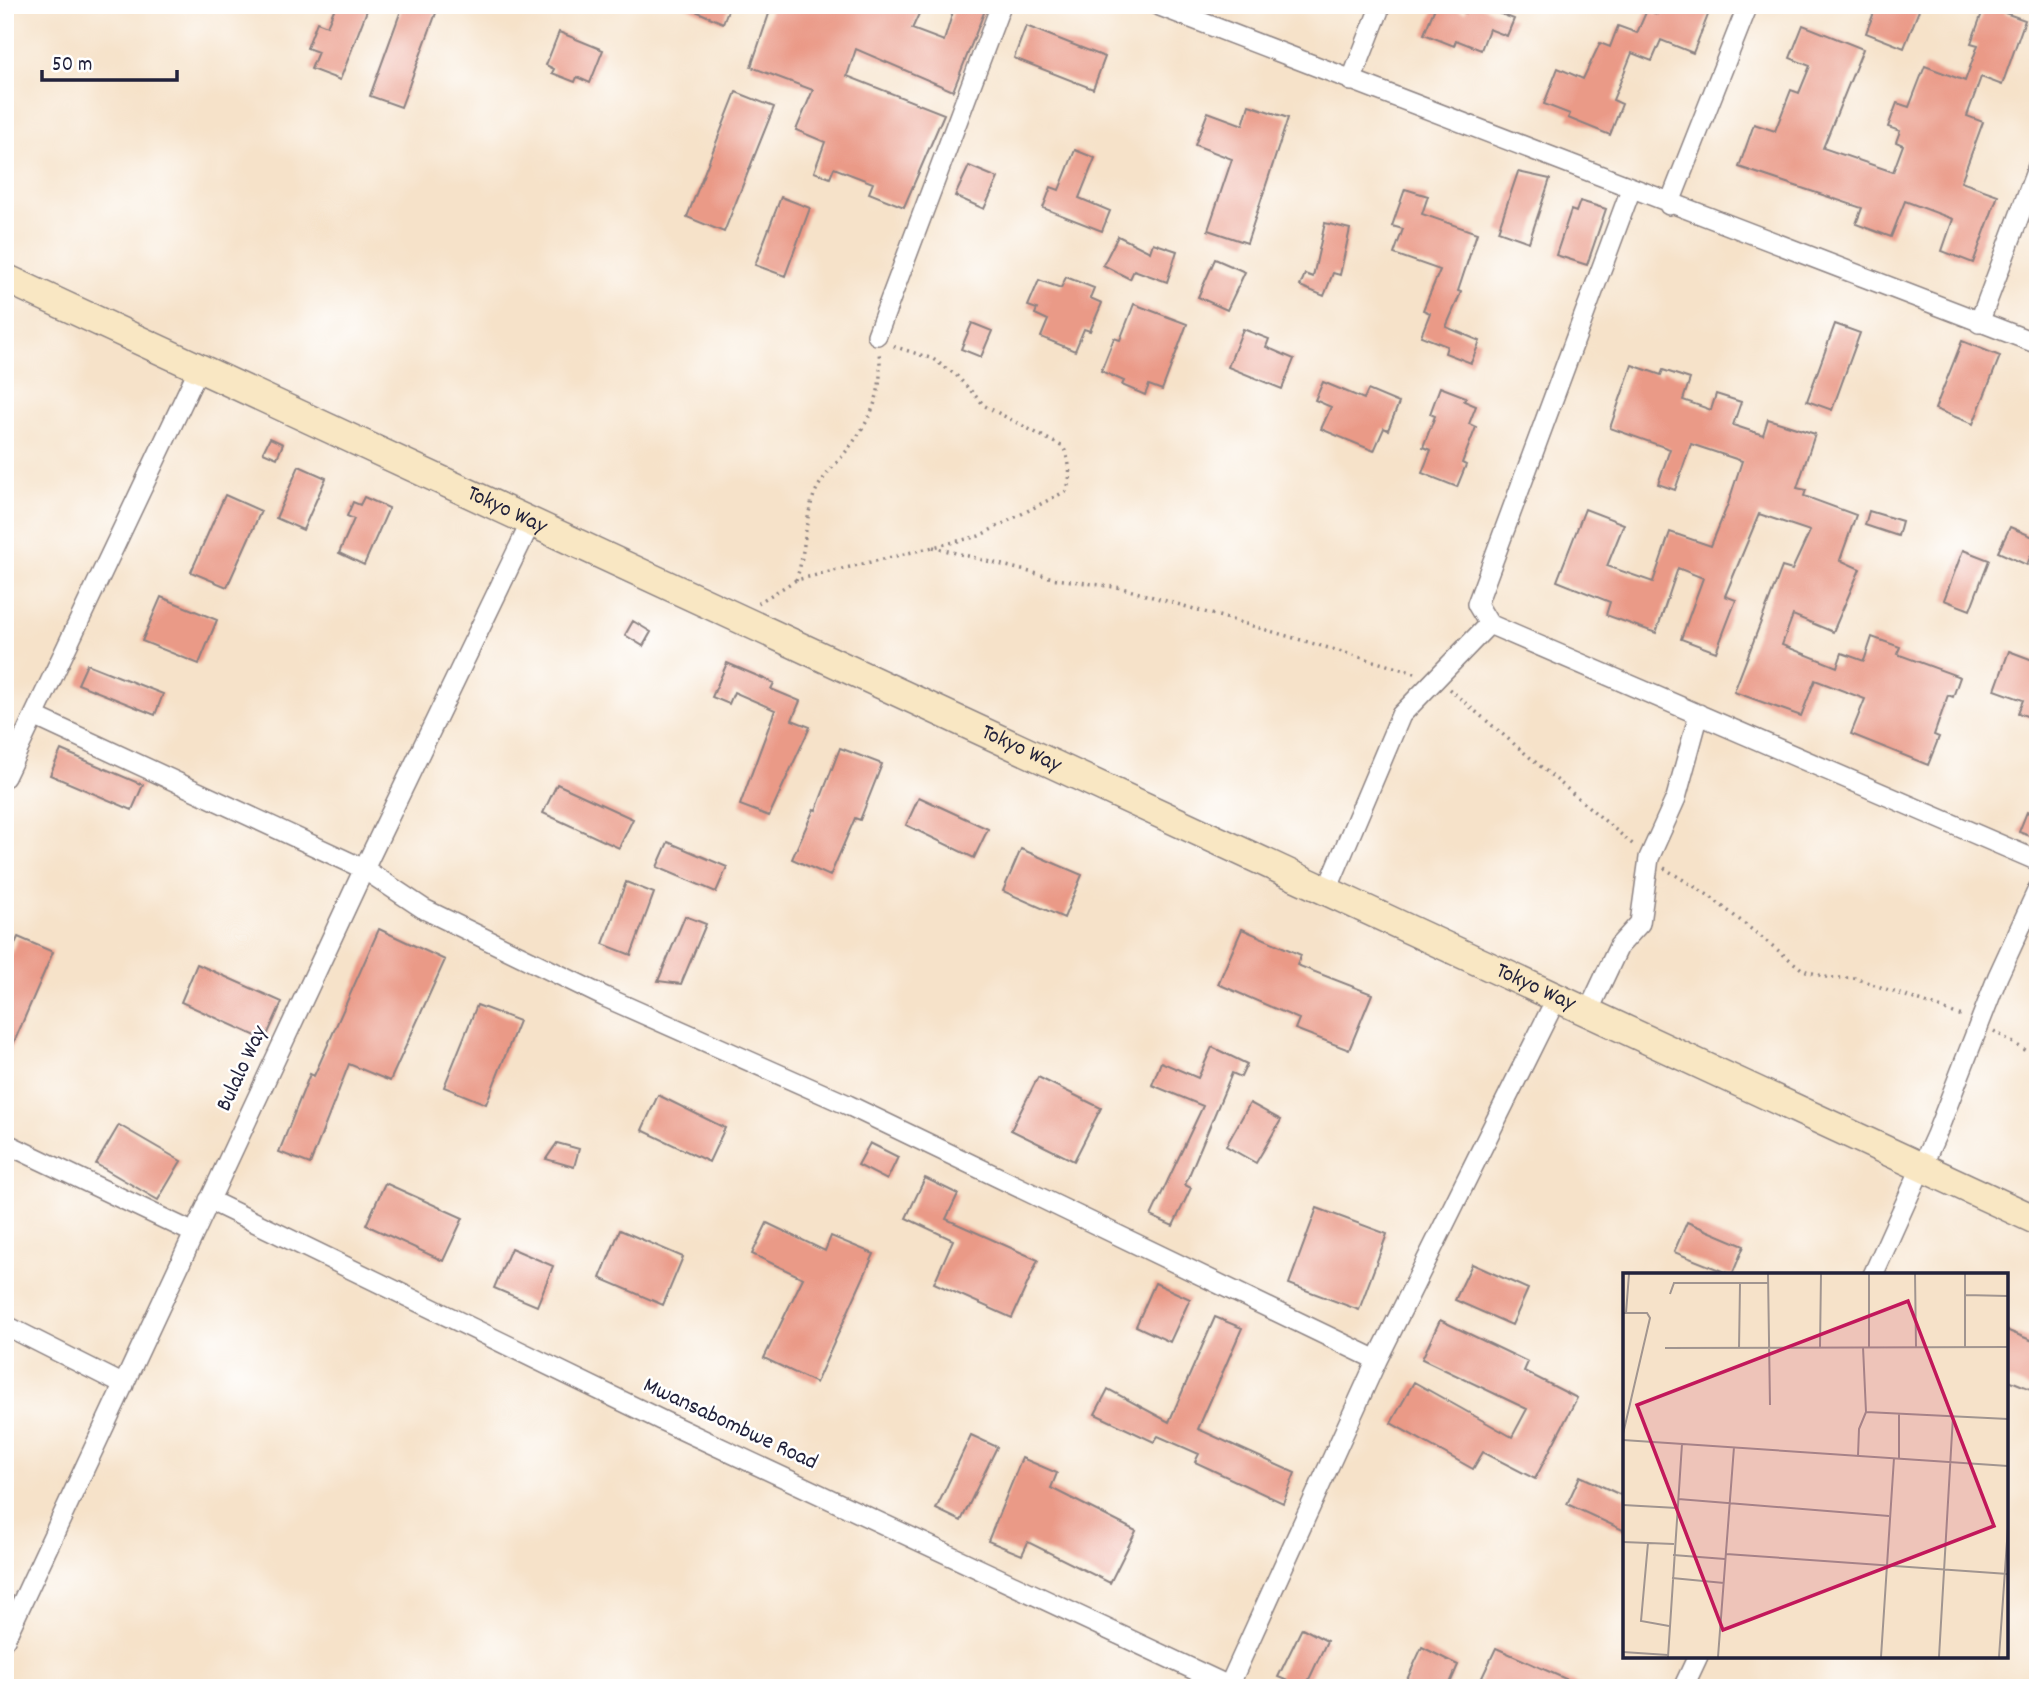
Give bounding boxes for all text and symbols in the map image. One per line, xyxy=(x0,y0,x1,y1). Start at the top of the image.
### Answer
scale bar xyxy=(42,38,177,82)
text: 50 m xyxy=(52,51,92,81)
street label: Tokyo Way xyxy=(461,478,553,544)
street label: Tokyo Way xyxy=(976,716,1067,782)
street label: Tokyo Way xyxy=(1490,955,1581,1021)
street label: Bulalo Way xyxy=(209,1020,278,1117)
inset map xyxy=(1623,1273,2008,1658)
street label: Mwansabombwe Road xyxy=(637,1370,823,1480)

